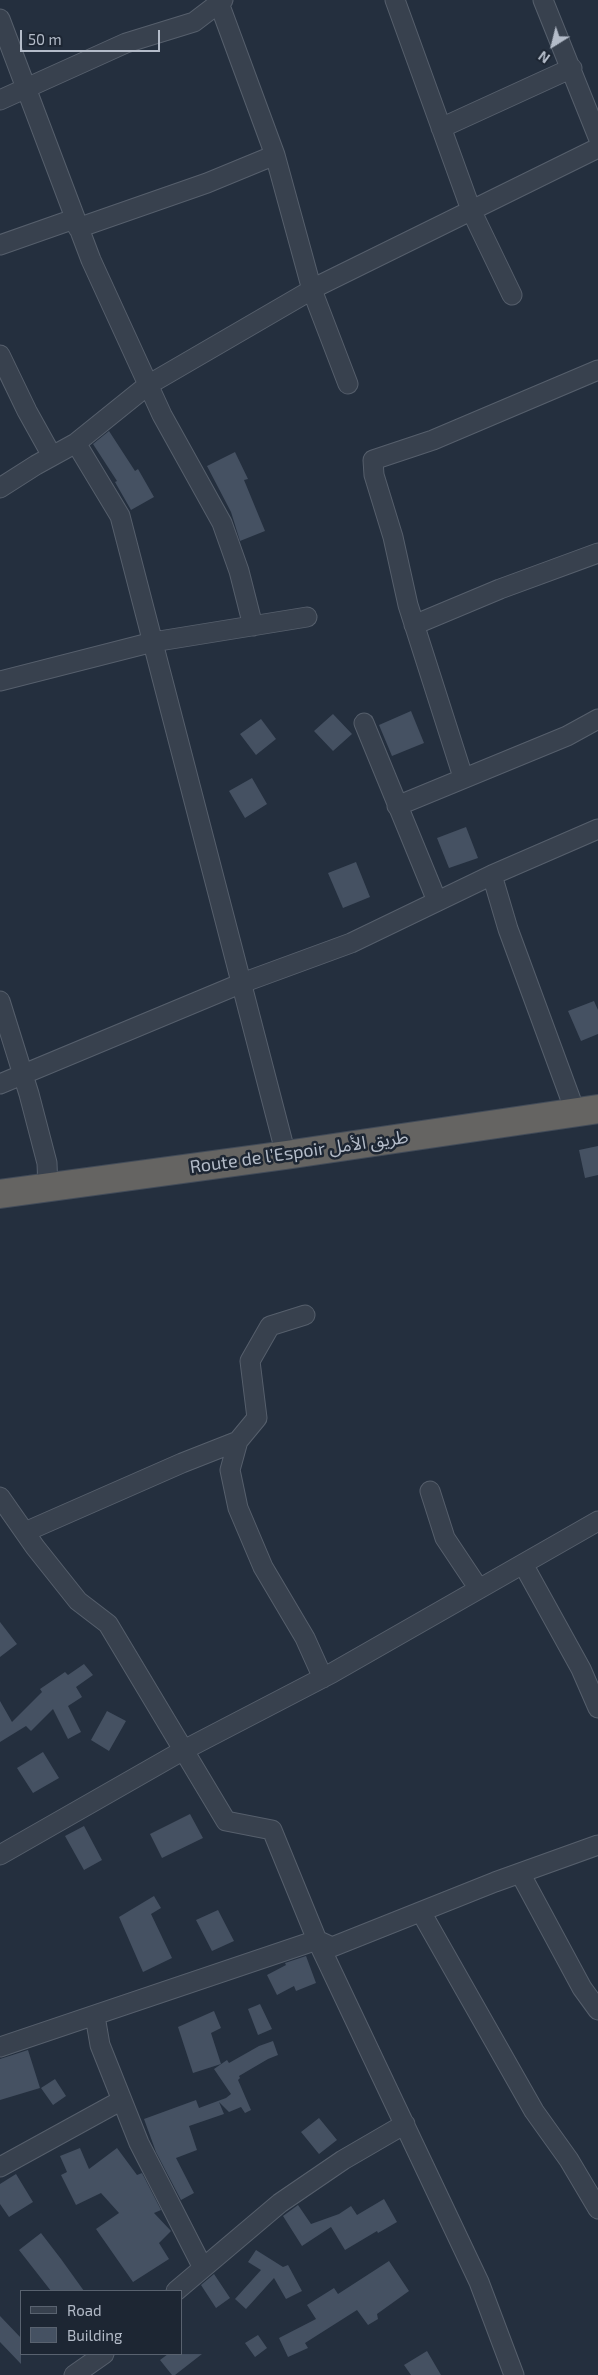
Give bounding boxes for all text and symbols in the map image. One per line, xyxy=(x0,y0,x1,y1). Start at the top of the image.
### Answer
scale bar xyxy=(22,20,162,52)
north arrow xyxy=(528,20,578,70)
text: 50 m xyxy=(28,30,62,48)
text: N xyxy=(535,48,553,67)
street label: Route de l’Espoir طريق الأمل xyxy=(188,1126,410,1178)
legend xyxy=(20,2290,182,2355)
text: Road xyxy=(67,2301,102,2319)
text: Building xyxy=(67,2326,122,2344)

